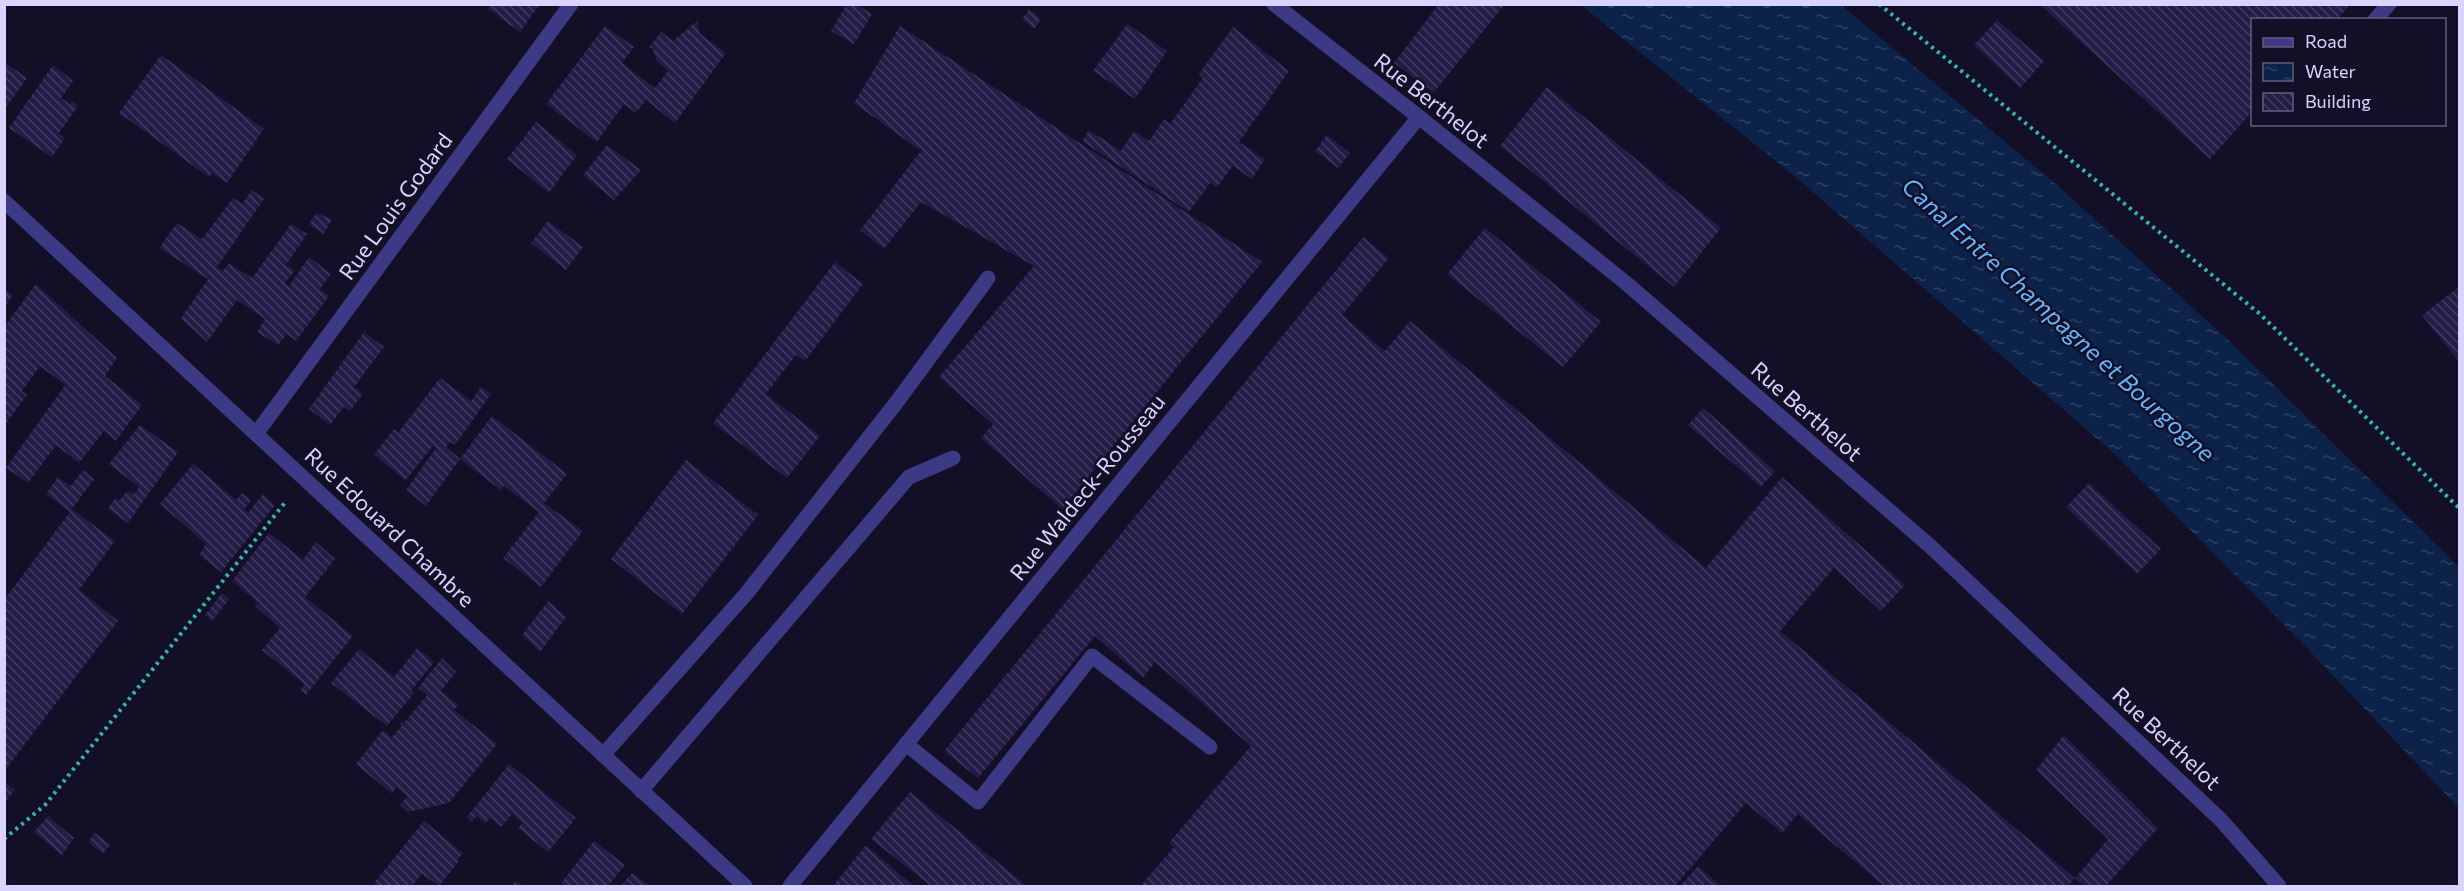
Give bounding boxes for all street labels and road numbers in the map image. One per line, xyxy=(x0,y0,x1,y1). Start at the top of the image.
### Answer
street label: Rue Berthelot xyxy=(1369,47,1495,153)
street label: Rue Louis Godard xyxy=(333,127,457,285)
street label: Rue Berthelot xyxy=(1746,355,1868,467)
street label: Rue Waldeck-Rousseau xyxy=(1004,388,1170,586)
street label: Rue Edouard Chambre xyxy=(300,441,480,613)
street label: Rue Berthelot xyxy=(2107,681,2227,795)

